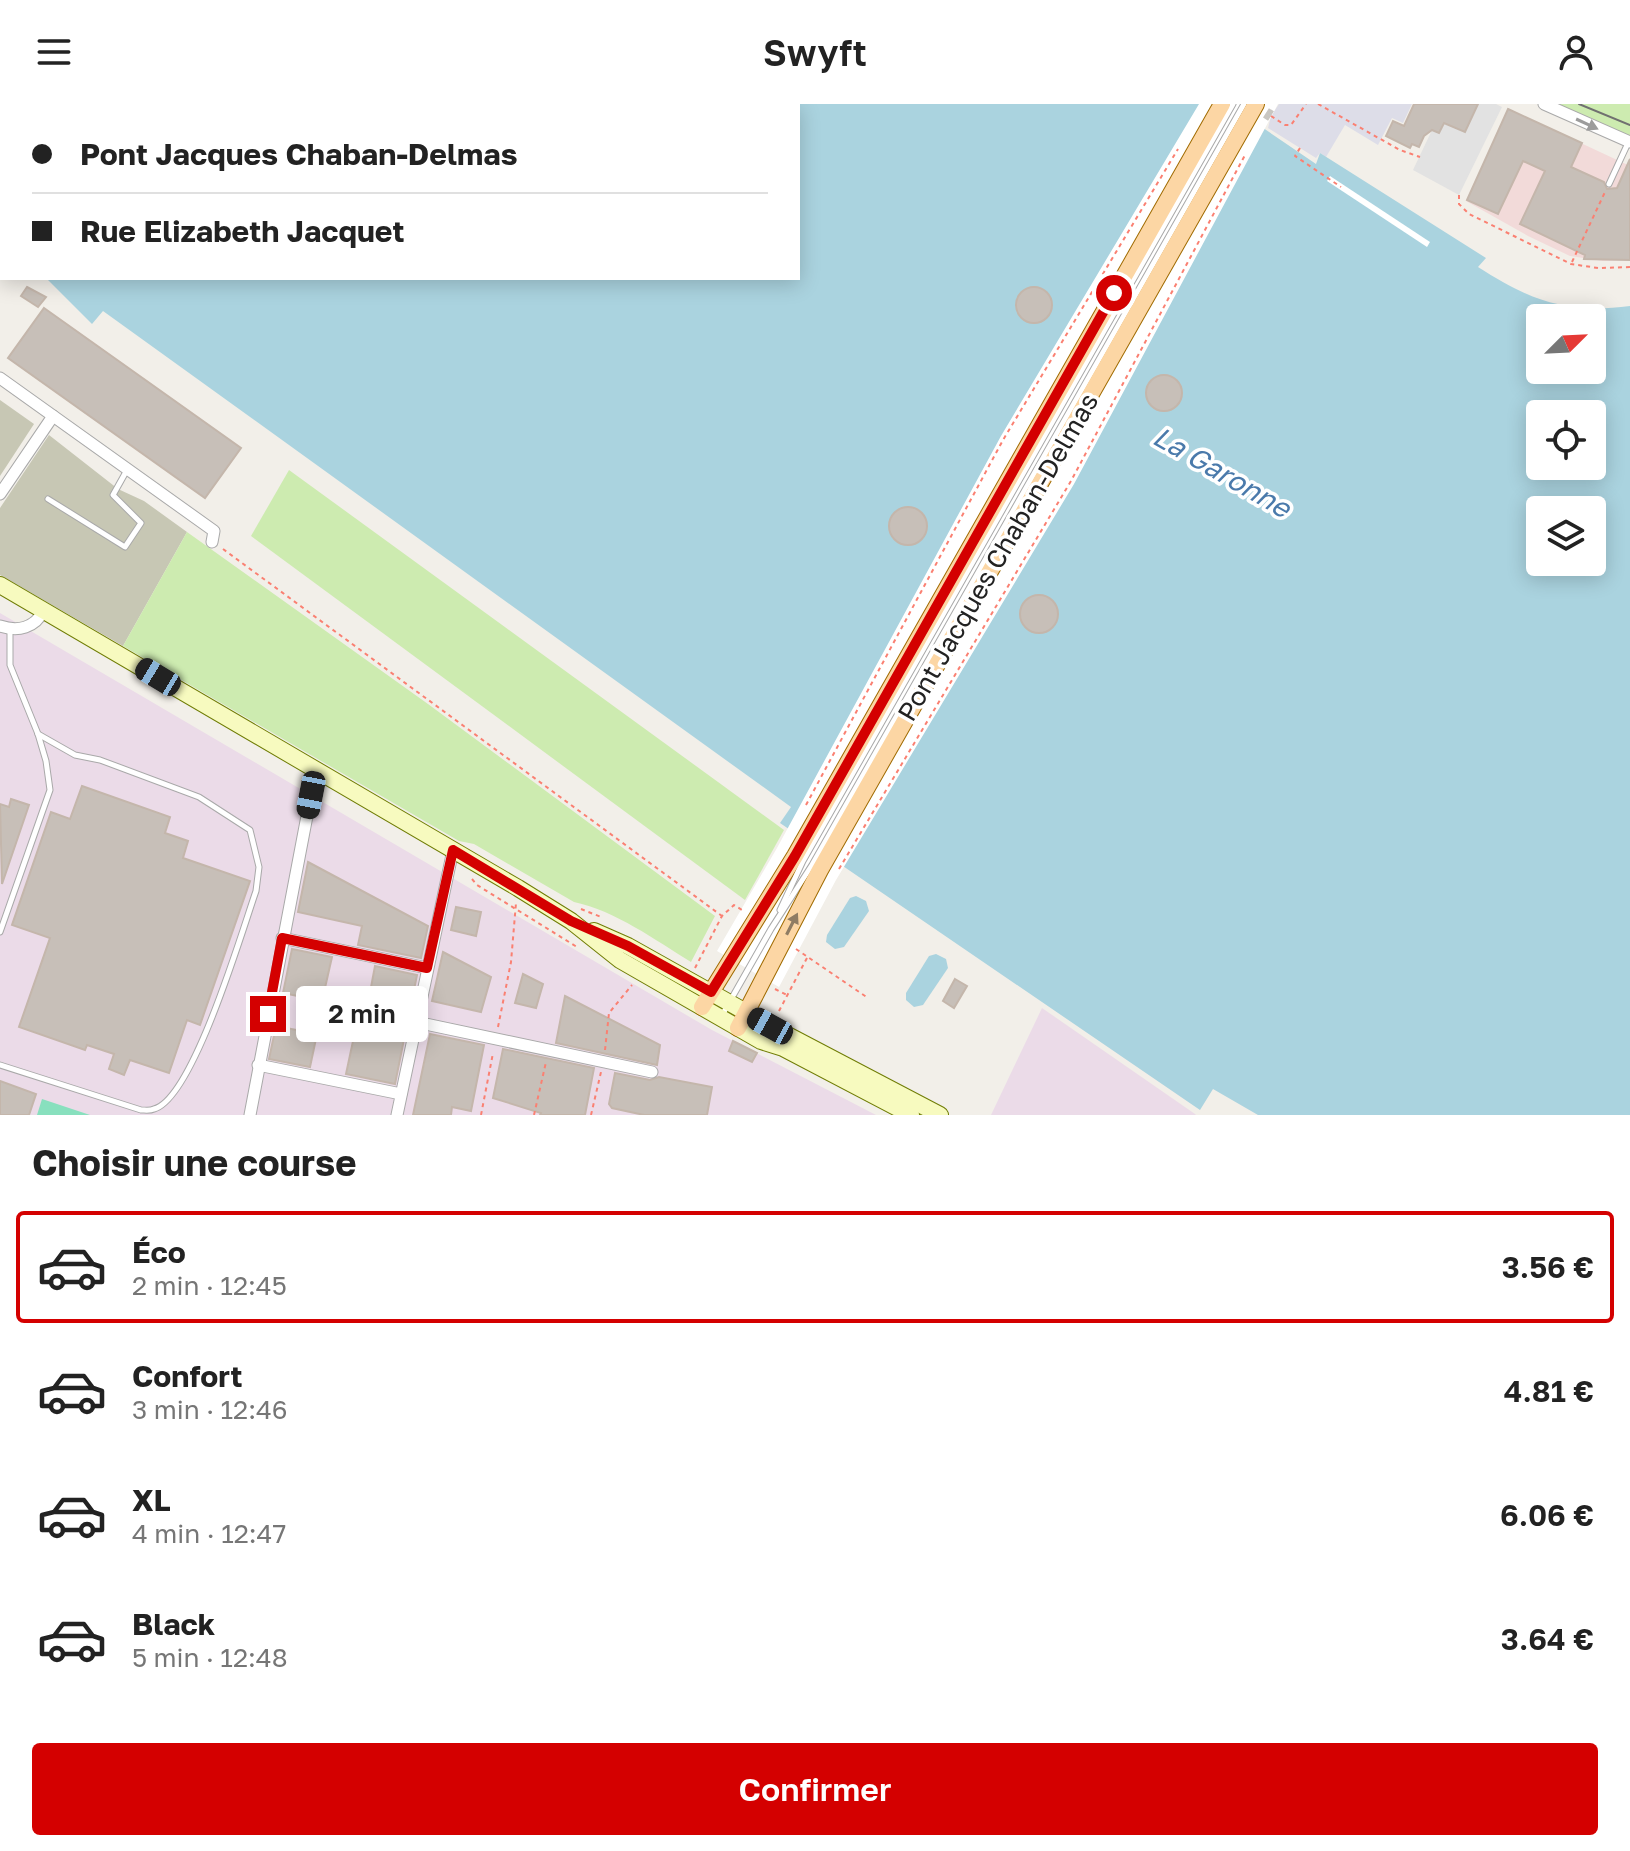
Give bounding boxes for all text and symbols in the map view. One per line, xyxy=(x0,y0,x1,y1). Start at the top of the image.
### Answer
icon: menu xyxy=(32,30,76,74)
icon: person xyxy=(1554,30,1598,74)
text: Swyft xyxy=(763,31,867,74)
one-way arrow xyxy=(1575,117,1598,131)
text: Pont Jacques Chaban-Delmas xyxy=(80,136,517,172)
text: Rue Elizabeth Jacquet xyxy=(80,213,404,249)
route start xyxy=(1096,275,1132,311)
north arrow xyxy=(1526,304,1606,384)
map controls xyxy=(1526,304,1606,576)
street label: Pont Jacques Chaban-Delmas xyxy=(891,387,1104,726)
button: locate xyxy=(1526,400,1606,480)
water label: La Garonne xyxy=(1148,419,1298,525)
button: layers xyxy=(1526,496,1606,576)
car xyxy=(131,654,185,700)
car xyxy=(295,769,327,821)
one-way arrow xyxy=(785,913,799,935)
callout: 2 min xyxy=(296,986,428,1042)
route end xyxy=(250,996,286,1032)
text: 2 min xyxy=(328,998,396,1029)
car xyxy=(743,1004,797,1048)
text: Choisir une course xyxy=(32,1141,356,1184)
icon: car xyxy=(36,1231,108,1303)
text: Éco xyxy=(132,1234,186,1270)
text: 3.56 € xyxy=(1502,1249,1594,1285)
text: 2 min · 12:45 xyxy=(132,1270,287,1301)
icon: car xyxy=(36,1355,108,1427)
text: Confort xyxy=(132,1358,243,1394)
text: 4.81 € xyxy=(1504,1373,1594,1409)
text: 3 min · 12:46 xyxy=(132,1394,288,1425)
icon: car xyxy=(36,1479,108,1551)
text: XL xyxy=(132,1482,171,1518)
text: 6.06 € xyxy=(1500,1497,1594,1533)
text: 4 min · 12:47 xyxy=(132,1518,286,1549)
icon: car xyxy=(36,1603,108,1675)
text: Black xyxy=(132,1606,215,1642)
text: 3.64 € xyxy=(1501,1621,1594,1657)
text: 5 min · 12:48 xyxy=(132,1642,288,1673)
button: Confirmer xyxy=(32,1743,1598,1835)

